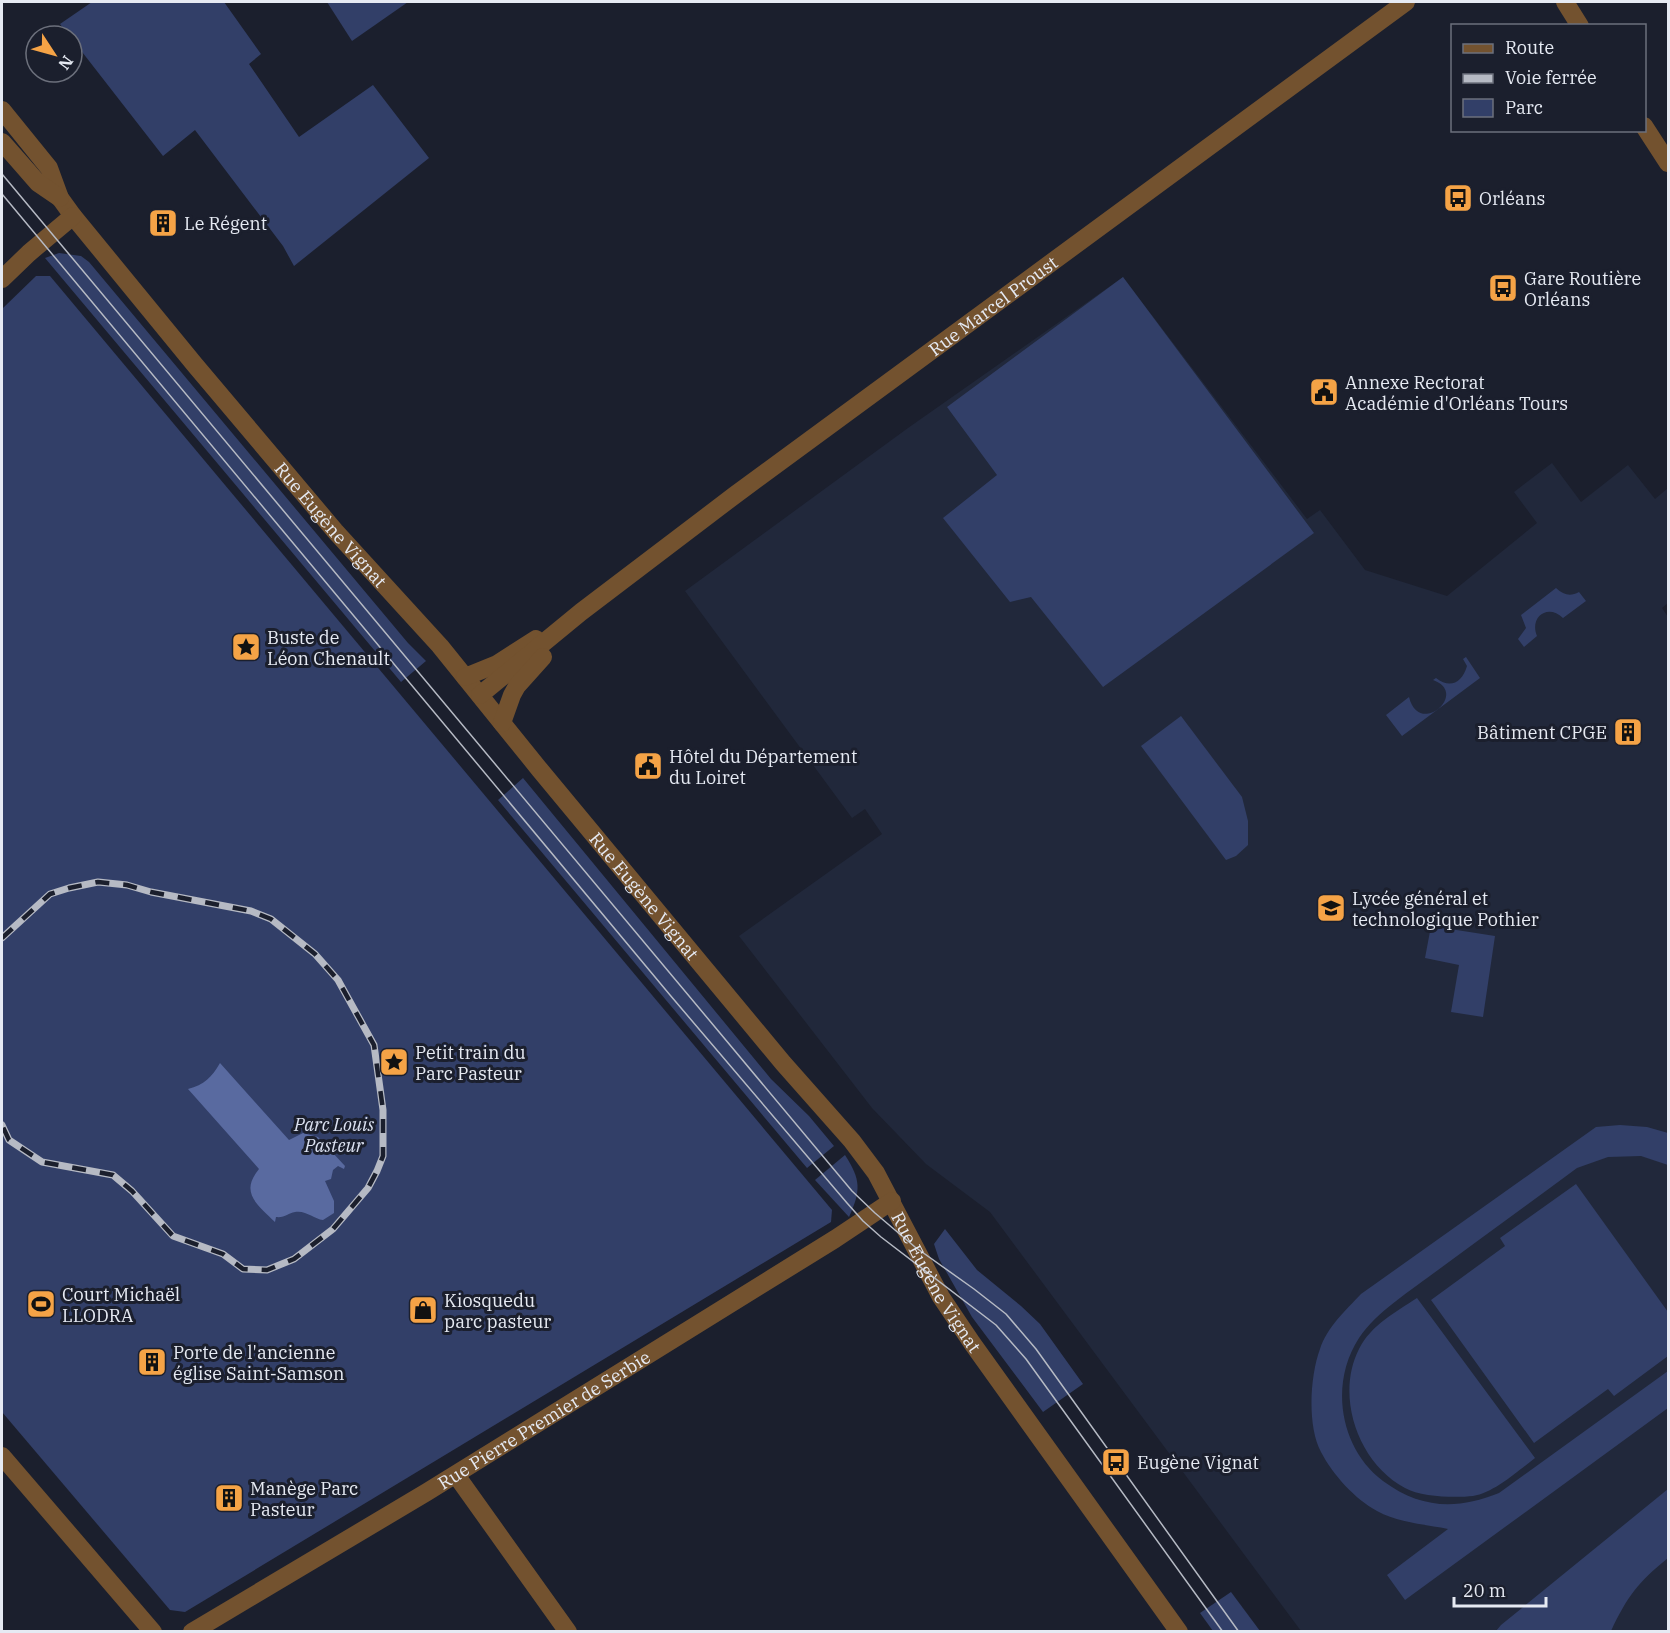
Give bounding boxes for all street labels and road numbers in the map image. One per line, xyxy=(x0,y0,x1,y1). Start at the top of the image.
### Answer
street label: Rue Marcel Proust xyxy=(924,251,1062,361)
street label: Rue Eugène Vignat xyxy=(270,457,392,592)
street label: Rue Eugène Vignat xyxy=(585,827,704,964)
street label: Rue Eugène Vignat xyxy=(887,1208,986,1357)
street label: Rue Pierre Premier de Serbie xyxy=(433,1345,654,1494)

